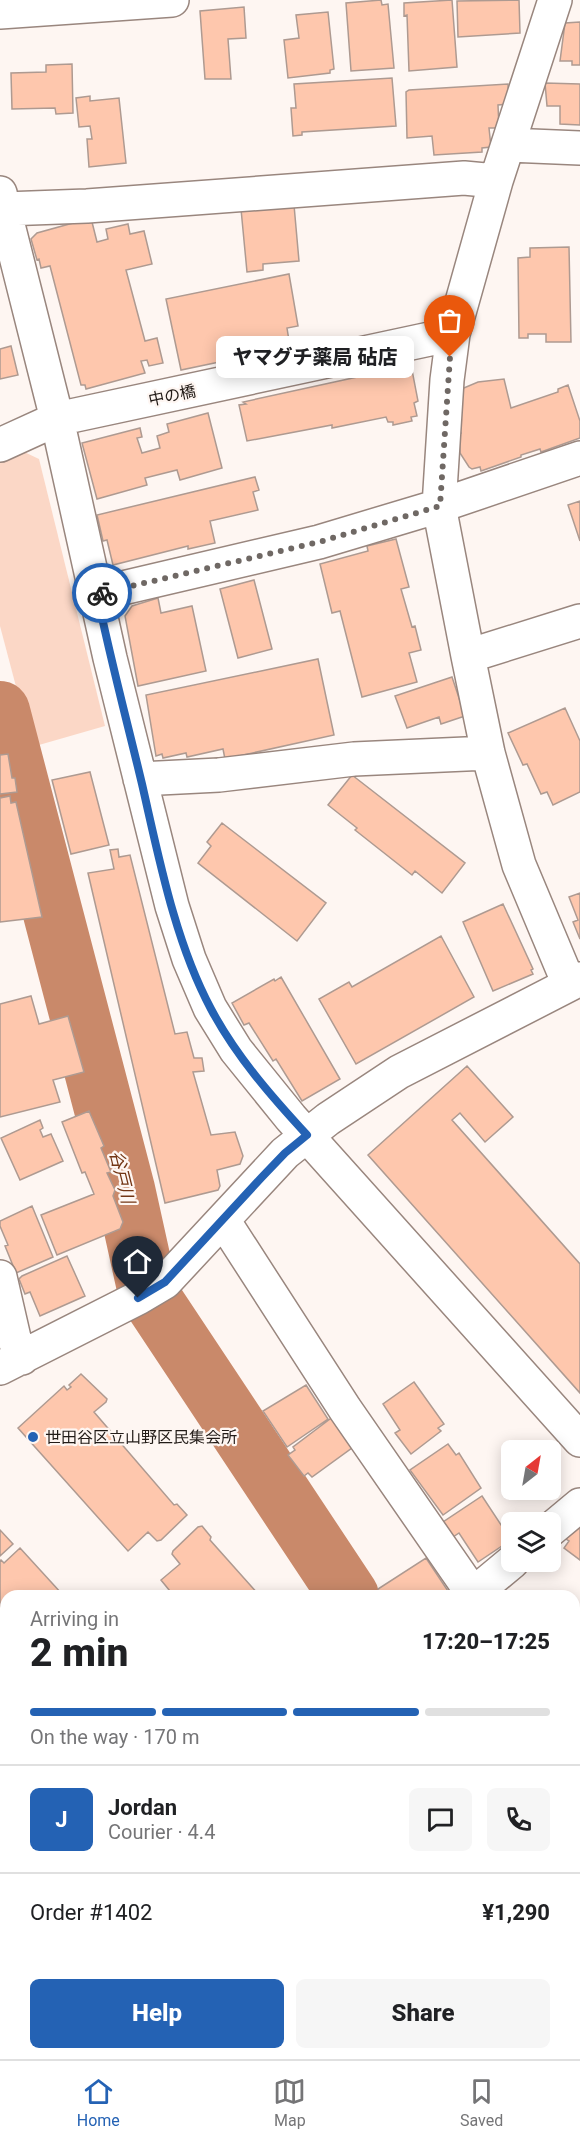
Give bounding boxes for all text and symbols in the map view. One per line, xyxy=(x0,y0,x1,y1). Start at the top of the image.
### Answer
pin xyxy=(424,295,475,357)
icon: bag xyxy=(433,304,466,337)
callout: ヤマグチ薬局 砧店 xyxy=(216,336,414,378)
text: ヤマグチ薬局 砧店 xyxy=(233,345,397,369)
street label: 中の橋 xyxy=(147,381,198,410)
courier xyxy=(72,563,132,623)
icon: bike xyxy=(86,577,119,610)
water label: 谷戸川 xyxy=(106,1148,140,1208)
pin xyxy=(112,1236,163,1298)
icon: home xyxy=(121,1245,154,1278)
place label: 世田谷区立山野区民集会所 xyxy=(45,1428,237,1447)
marker: 世田谷区立山野区民集会所 xyxy=(26,1430,40,1444)
north arrow xyxy=(501,1440,561,1500)
map controls xyxy=(501,1440,561,1572)
button: layers xyxy=(501,1512,561,1572)
text: Arriving in xyxy=(30,1607,119,1631)
text: 17:20–17:25 xyxy=(422,1629,550,1654)
text: 2 min xyxy=(30,1630,128,1676)
text: On the way · 170 m xyxy=(30,1725,199,1749)
button: chat xyxy=(409,1788,472,1851)
button: phone xyxy=(487,1788,550,1851)
text: Jordan xyxy=(108,1795,177,1820)
text: J xyxy=(55,1807,68,1832)
text: Courier · 4.4 xyxy=(108,1820,215,1844)
text: Order #1402 xyxy=(30,1900,152,1925)
text: ¥1,290 xyxy=(482,1900,550,1925)
button: Help xyxy=(30,1979,284,2048)
button: Share xyxy=(296,1979,550,2048)
tab: Home xyxy=(77,2075,120,2130)
tab: Map xyxy=(273,2075,306,2130)
tab: Saved xyxy=(460,2075,503,2130)

